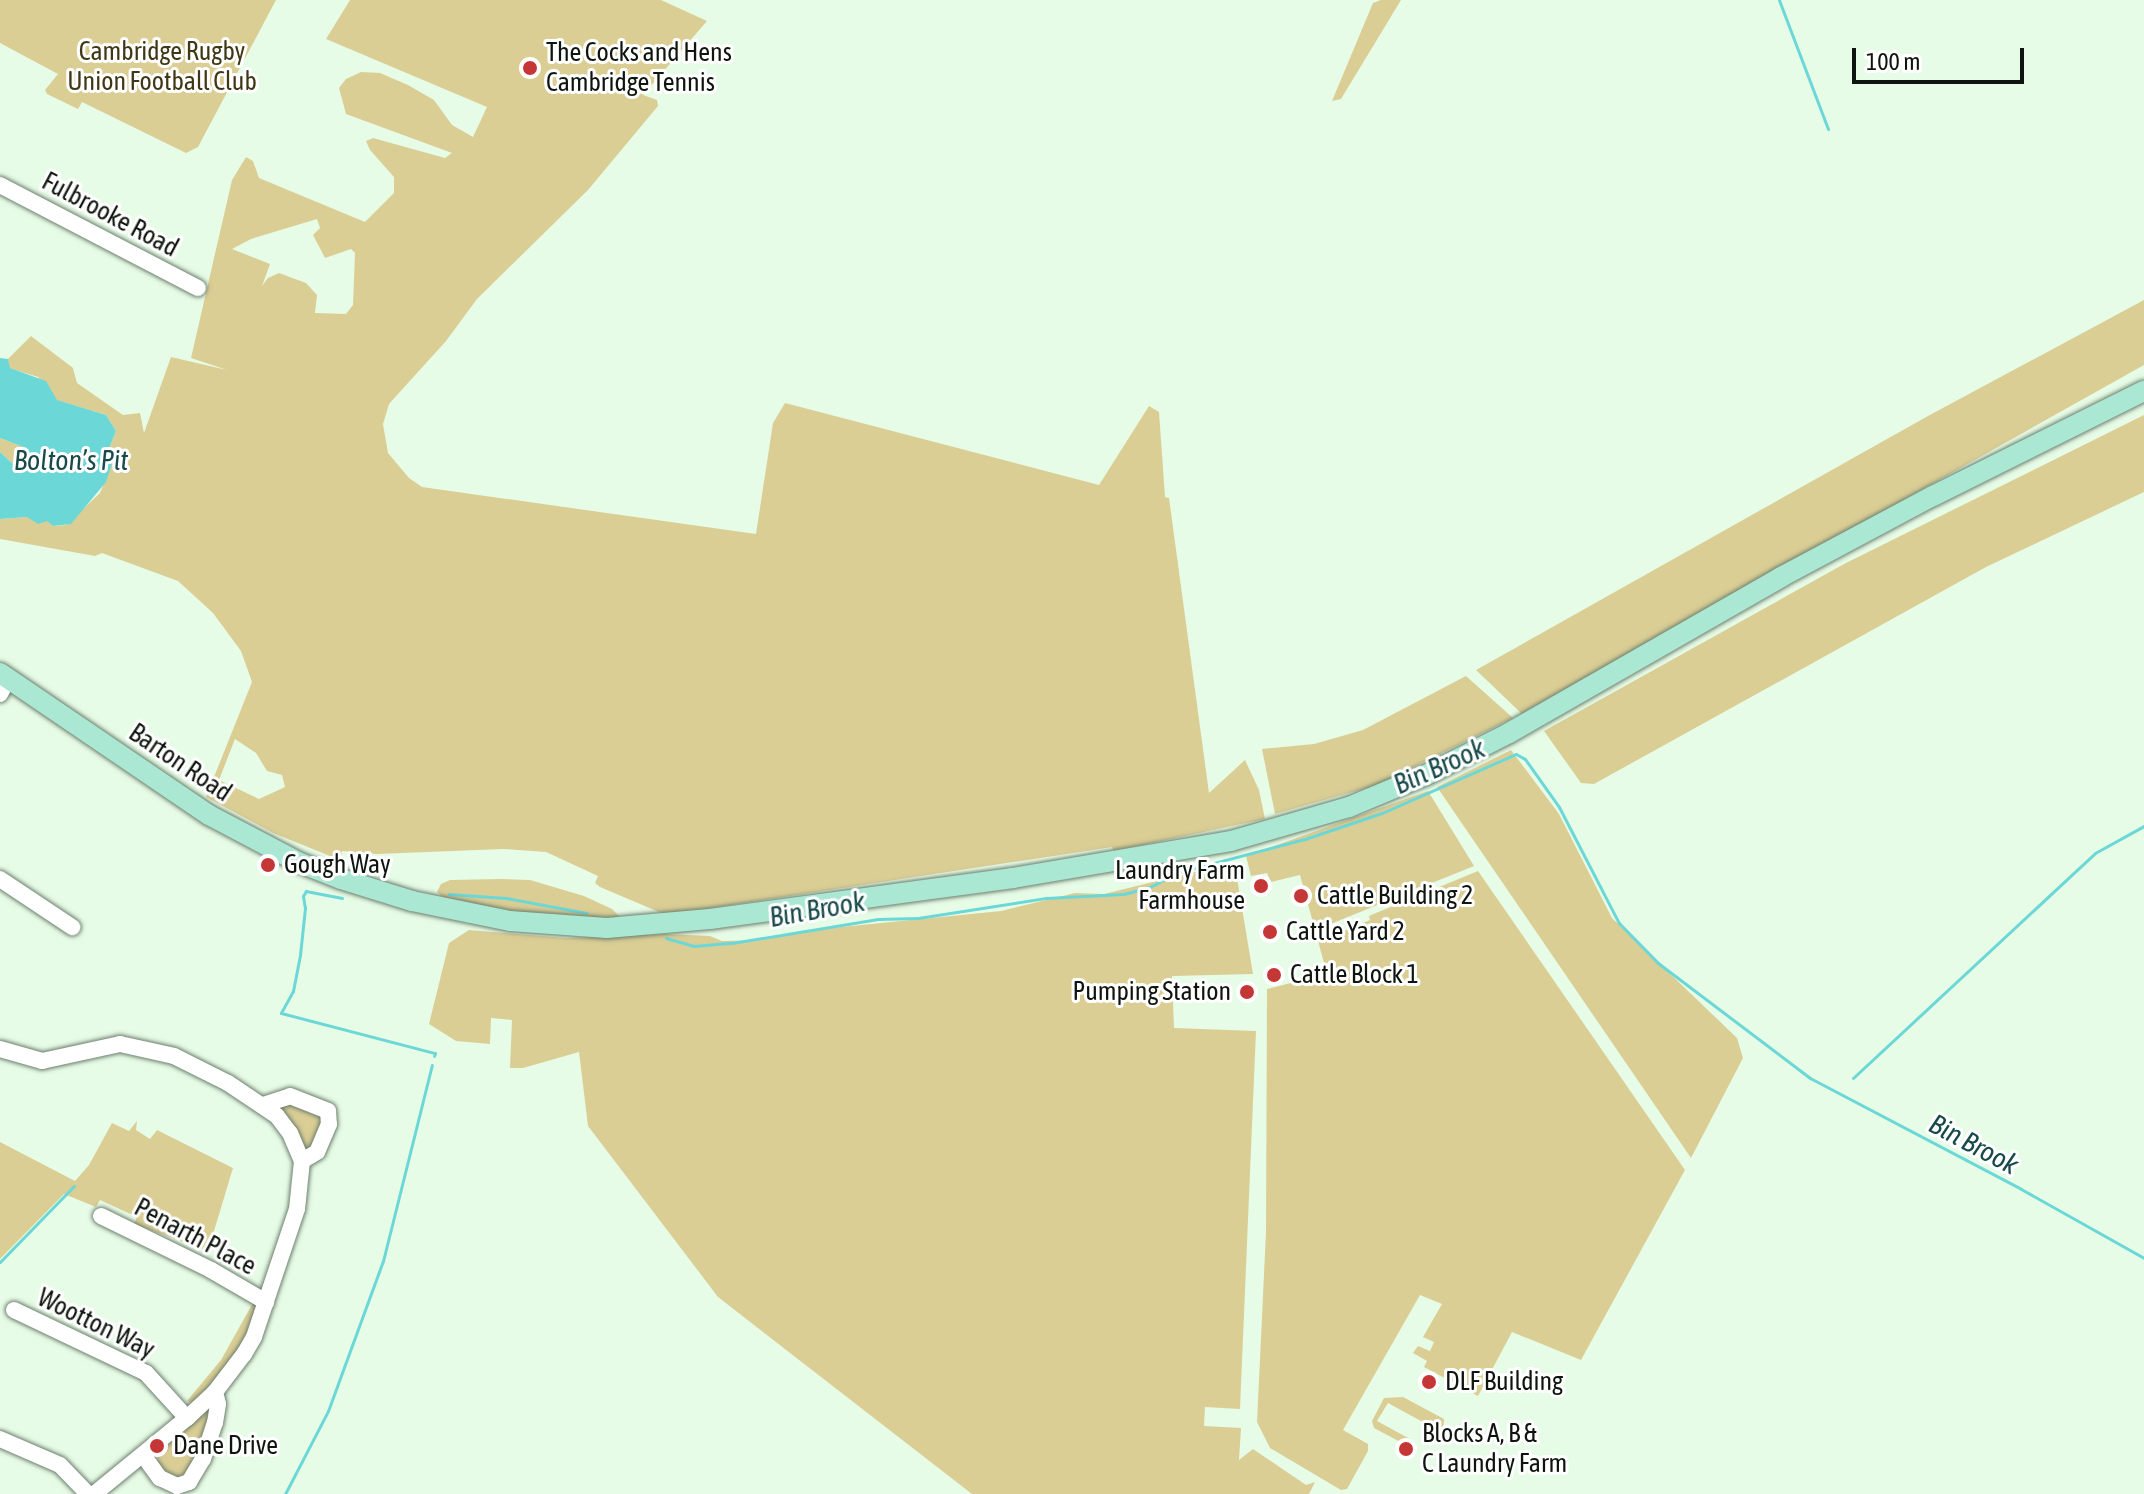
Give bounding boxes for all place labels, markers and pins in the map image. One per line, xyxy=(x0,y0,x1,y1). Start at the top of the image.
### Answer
place label: The Cocks and Hens Cambridge Tennis xyxy=(546,37,732,98)
marker: The Cocks and Hens Cambridge Tennis xyxy=(521,59,539,77)
place label: Gough Way xyxy=(284,849,391,881)
place label: Laundry Farm Farmhouse xyxy=(1115,855,1245,916)
marker: Gough Way xyxy=(259,856,277,874)
marker: Laundry Farm Farmhouse xyxy=(1252,877,1270,895)
place label: Cattle Building 2 xyxy=(1317,880,1473,912)
marker: Cattle Building 2 xyxy=(1292,887,1310,905)
place label: Cattle Yard 2 xyxy=(1286,916,1405,948)
marker: Cattle Yard 2 xyxy=(1261,923,1279,941)
place label: Cattle Block 1 xyxy=(1290,959,1419,991)
marker: Cattle Block 1 xyxy=(1265,966,1283,984)
place label: Pumping Station xyxy=(1073,976,1231,1008)
marker: Pumping Station xyxy=(1238,983,1256,1001)
place label: DLF Building xyxy=(1445,1366,1563,1398)
marker: DLF Building xyxy=(1420,1373,1438,1391)
place label: Blocks A, B & C Laundry Farm xyxy=(1422,1418,1567,1480)
place label: Dane Drive xyxy=(173,1430,278,1462)
marker: Dane Drive xyxy=(148,1437,166,1455)
marker: Blocks A, B & C Laundry Farm xyxy=(1397,1440,1415,1458)

